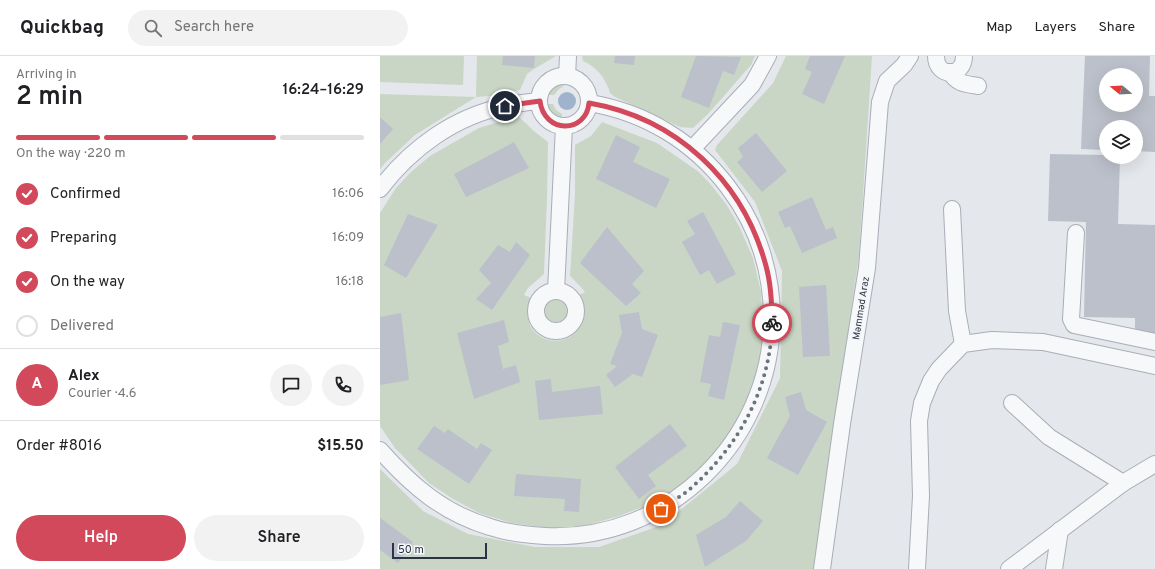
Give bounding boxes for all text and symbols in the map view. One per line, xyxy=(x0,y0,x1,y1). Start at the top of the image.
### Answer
search box xyxy=(128,10,408,46)
text: Quickbag xyxy=(20,16,104,40)
icon: search xyxy=(142,17,164,39)
text: Search here xyxy=(174,18,254,37)
text: Map xyxy=(986,19,1012,36)
text: Layers xyxy=(1034,19,1076,36)
text: Share xyxy=(1098,19,1135,36)
text: Arriving in xyxy=(16,67,77,83)
north arrow xyxy=(1099,68,1143,112)
map controls xyxy=(1099,68,1143,164)
text: 2 min xyxy=(16,81,83,114)
text: 16:24–16:29 xyxy=(282,81,364,100)
pin xyxy=(488,89,522,123)
icon: home xyxy=(494,95,516,117)
button: layers xyxy=(1099,120,1143,164)
text: On the way · 220 m xyxy=(16,146,125,162)
icon: check xyxy=(16,183,38,205)
text: Confirmed xyxy=(50,185,121,204)
text: 16:06 xyxy=(332,186,364,202)
icon: check xyxy=(16,227,38,249)
text: Preparing xyxy=(50,229,117,248)
text: 16:09 xyxy=(332,230,364,246)
icon: check xyxy=(16,271,38,293)
text: On the way xyxy=(50,273,125,292)
text: 16:18 xyxy=(336,274,364,290)
street label: Məmməd Araz xyxy=(850,275,873,341)
courier xyxy=(752,303,792,343)
icon: bike xyxy=(761,312,783,334)
text: Delivered xyxy=(50,317,114,336)
button: chat xyxy=(270,364,312,406)
button: phone xyxy=(322,364,364,406)
text: Alex xyxy=(68,367,100,386)
text: A xyxy=(32,375,42,394)
text: Courier · 4.6 xyxy=(68,386,136,402)
text: Order #8016 xyxy=(16,437,102,456)
text: $15.50 xyxy=(317,437,364,456)
pin xyxy=(644,492,678,526)
icon: bag xyxy=(650,498,672,520)
button: Help xyxy=(16,515,186,561)
button: Share xyxy=(194,515,364,561)
scale bar xyxy=(392,541,487,560)
text: 50 m xyxy=(398,543,424,557)

